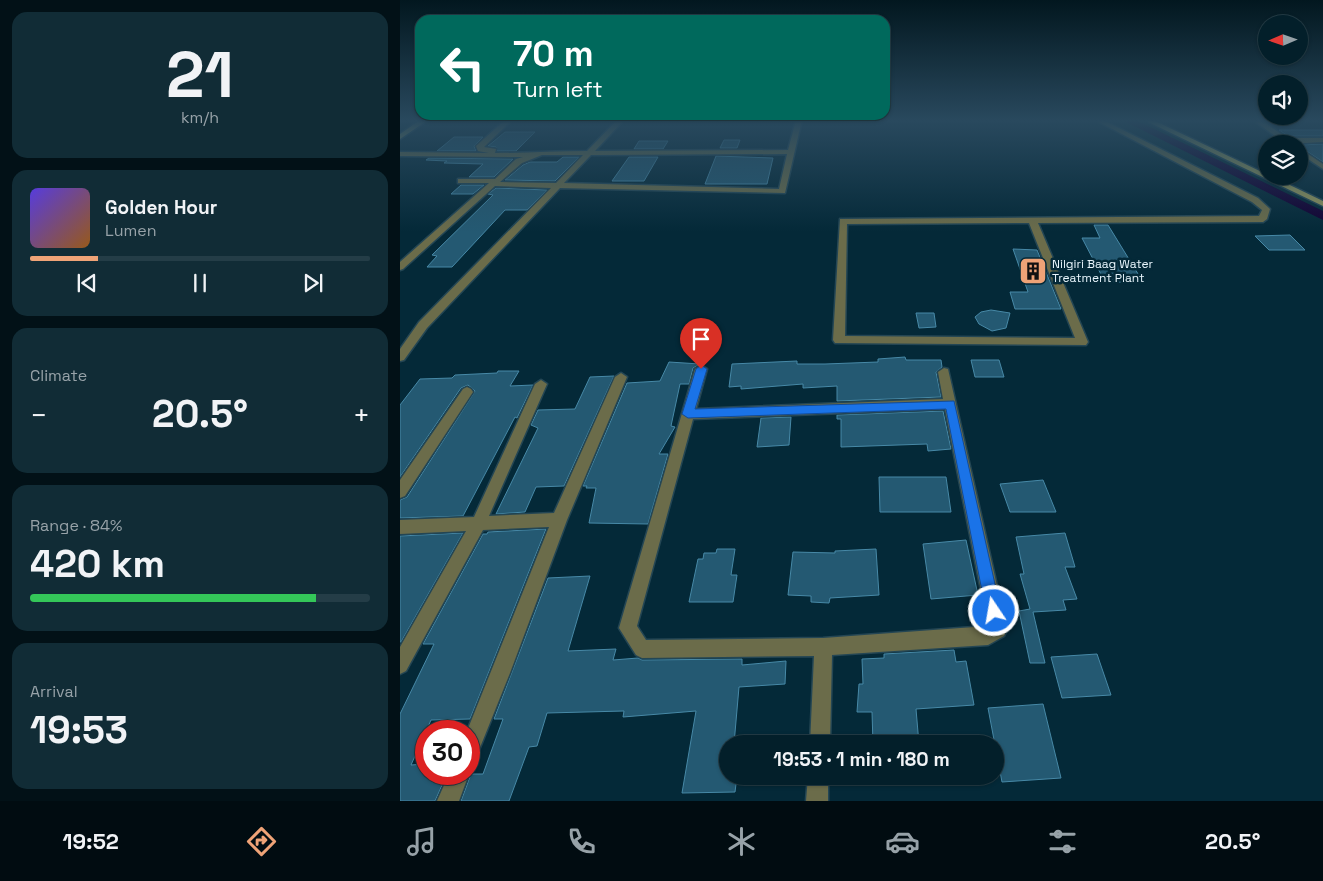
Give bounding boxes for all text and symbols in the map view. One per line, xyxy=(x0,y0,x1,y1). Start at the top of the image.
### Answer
north arrow xyxy=(1258,15,1308,65)
map controls xyxy=(1258,15,1308,185)
text: 70 m xyxy=(513,32,594,76)
text: 21 xyxy=(166,33,234,116)
icon: left xyxy=(430,35,495,100)
text: Turn left xyxy=(513,75,603,103)
button: sound xyxy=(1258,75,1308,125)
text: km/h xyxy=(181,107,219,128)
button: layers xyxy=(1258,135,1308,185)
text: Golden Hour xyxy=(105,195,217,220)
text: Lumen xyxy=(105,220,157,241)
building icon: Nilgiri Baag Water Treatment Plant xyxy=(1018,256,1048,286)
place label: Nilgiri Baag Water Treatment Plant xyxy=(1052,256,1154,286)
icon: previous xyxy=(73,269,101,297)
icon: pause xyxy=(186,269,214,297)
icon: next xyxy=(299,269,327,297)
pin xyxy=(680,318,722,369)
icon: arrive xyxy=(687,325,715,353)
text: Climate xyxy=(30,365,87,386)
text: 20.5° xyxy=(152,390,248,438)
text: − xyxy=(30,397,47,433)
text: + xyxy=(353,397,370,433)
text: Range · 84% xyxy=(30,515,122,536)
text: 420 km xyxy=(30,540,165,588)
position arrow xyxy=(967,584,1019,636)
text: Arrival xyxy=(30,681,78,702)
text: 19:53 xyxy=(30,706,128,754)
speed limit sign: 30 xyxy=(415,720,480,785)
text: 19:53 · 1 min · 180 m xyxy=(773,747,950,772)
icon: directions xyxy=(244,824,279,859)
icon: music xyxy=(404,824,439,859)
icon: phone xyxy=(564,824,599,859)
icon: climate xyxy=(724,824,759,859)
icon: car xyxy=(885,824,920,859)
icon: filters xyxy=(1045,824,1080,859)
text: 19:52 xyxy=(63,827,119,855)
text: 20.5° xyxy=(1205,827,1260,855)

